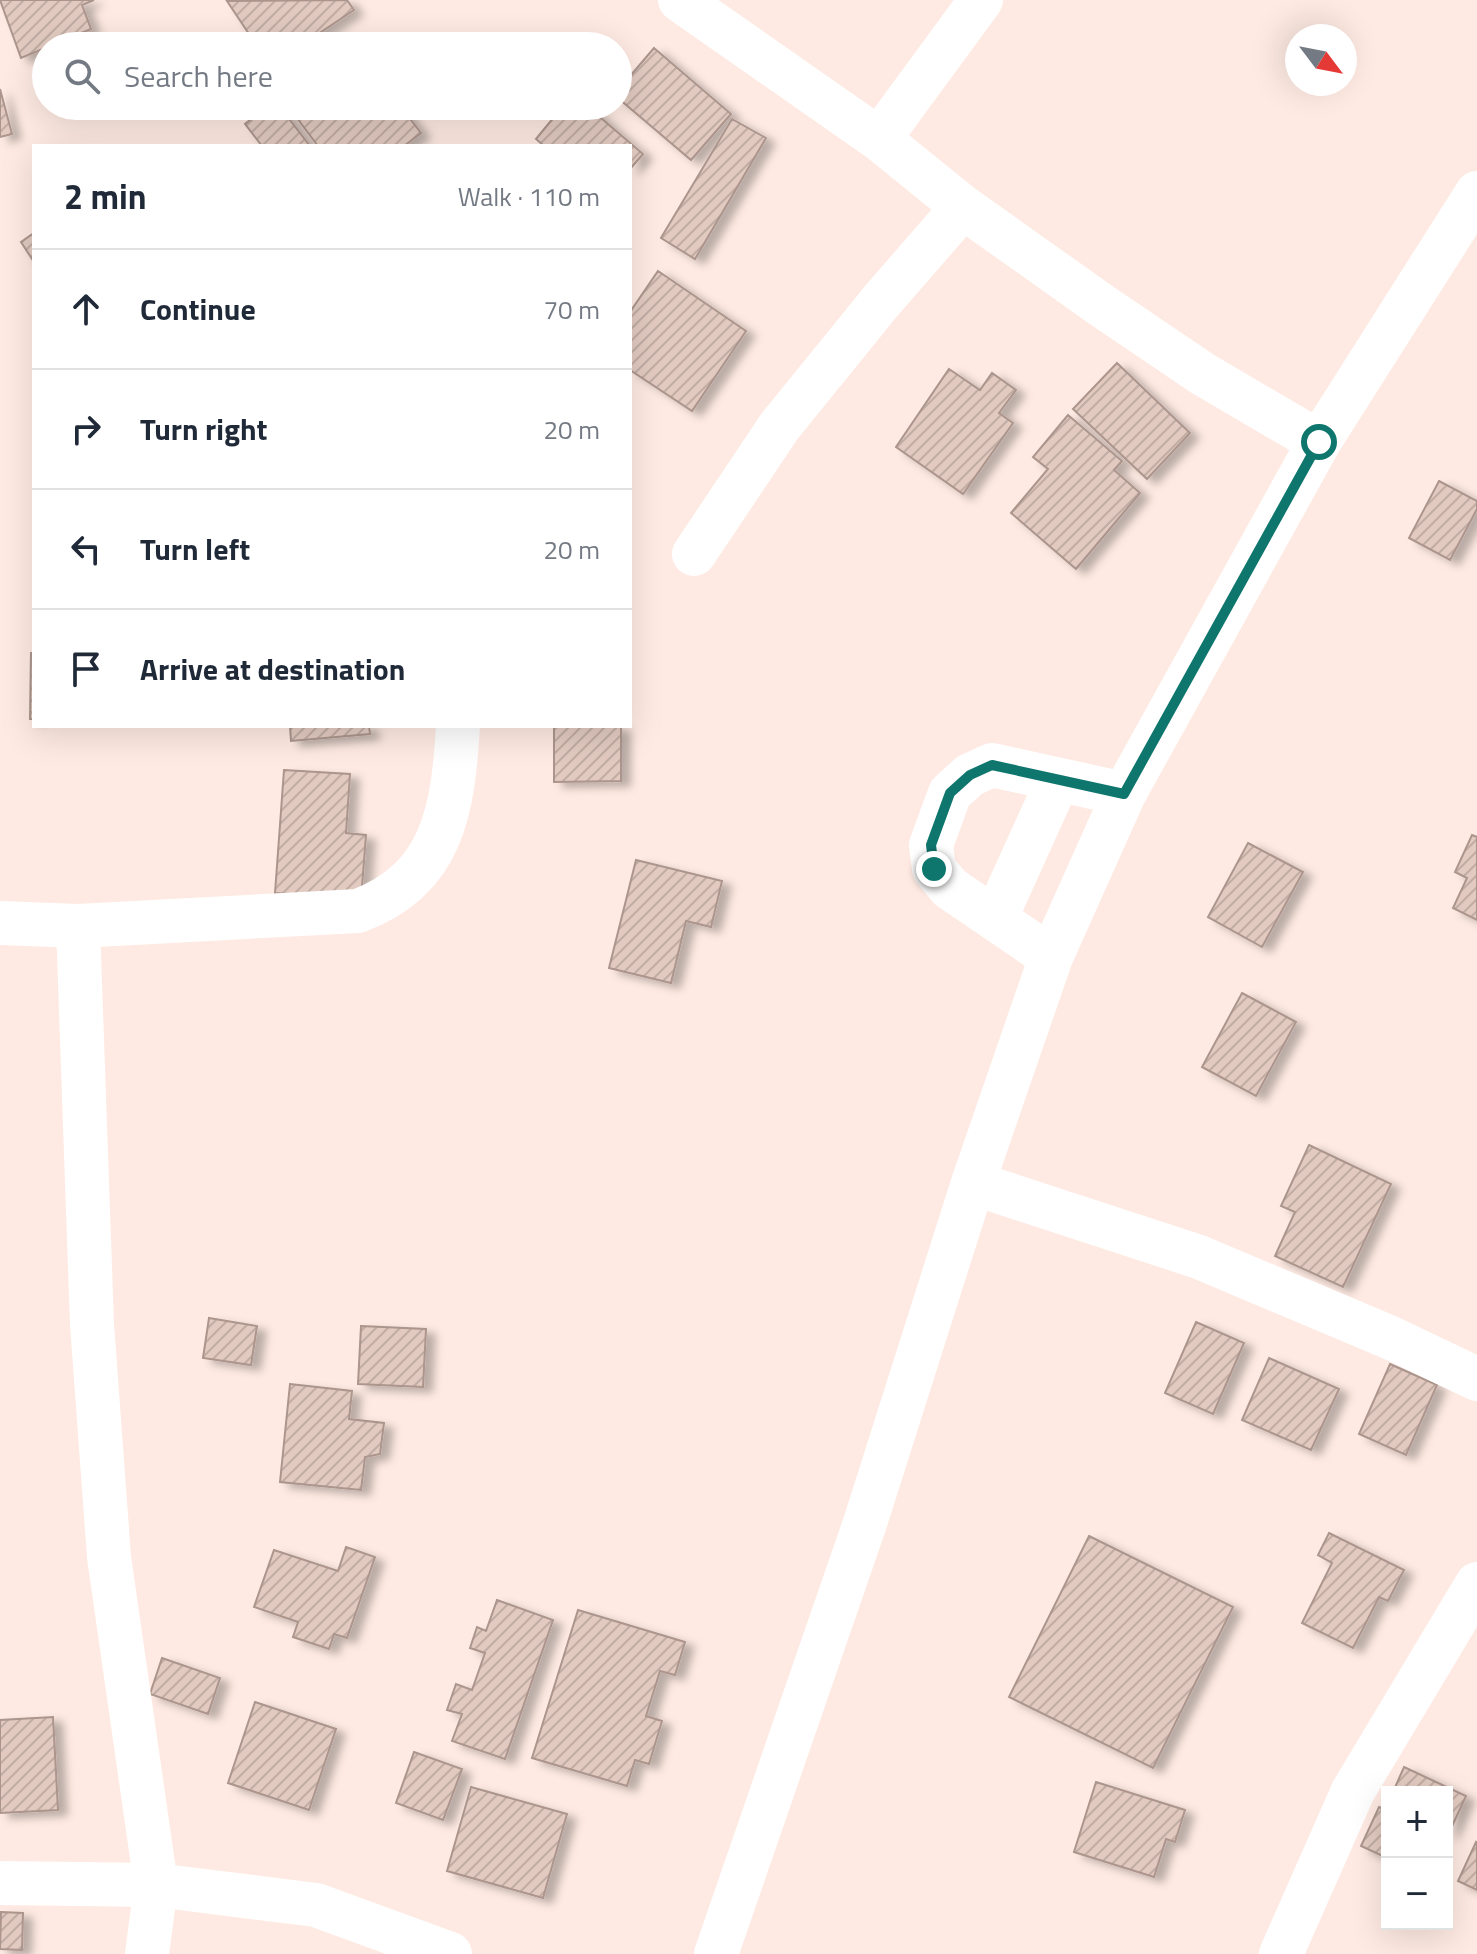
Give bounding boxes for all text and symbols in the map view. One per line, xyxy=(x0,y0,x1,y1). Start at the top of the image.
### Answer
north arrow xyxy=(1285,24,1357,96)
search box xyxy=(32,32,632,120)
text: Search here xyxy=(124,53,273,99)
icon: search xyxy=(60,54,104,98)
text: 2 min xyxy=(64,170,147,222)
text: Walk · 110 m xyxy=(458,177,600,216)
text: Continue xyxy=(140,286,256,332)
icon: ahead xyxy=(64,287,108,331)
text: 70 m xyxy=(543,290,600,329)
text: Turn right xyxy=(140,406,268,452)
icon: right xyxy=(64,407,108,451)
text: 20 m xyxy=(543,410,600,449)
route start xyxy=(1301,424,1337,460)
text: Turn left xyxy=(140,526,250,572)
icon: left xyxy=(64,527,108,571)
text: 20 m xyxy=(543,530,600,569)
text: Arrive at destination xyxy=(140,646,405,692)
icon: arrive xyxy=(64,647,108,691)
route end xyxy=(916,851,952,887)
map controls xyxy=(1381,1786,1453,1930)
button: + xyxy=(1381,1786,1453,1858)
button: − xyxy=(1381,1858,1453,1930)

